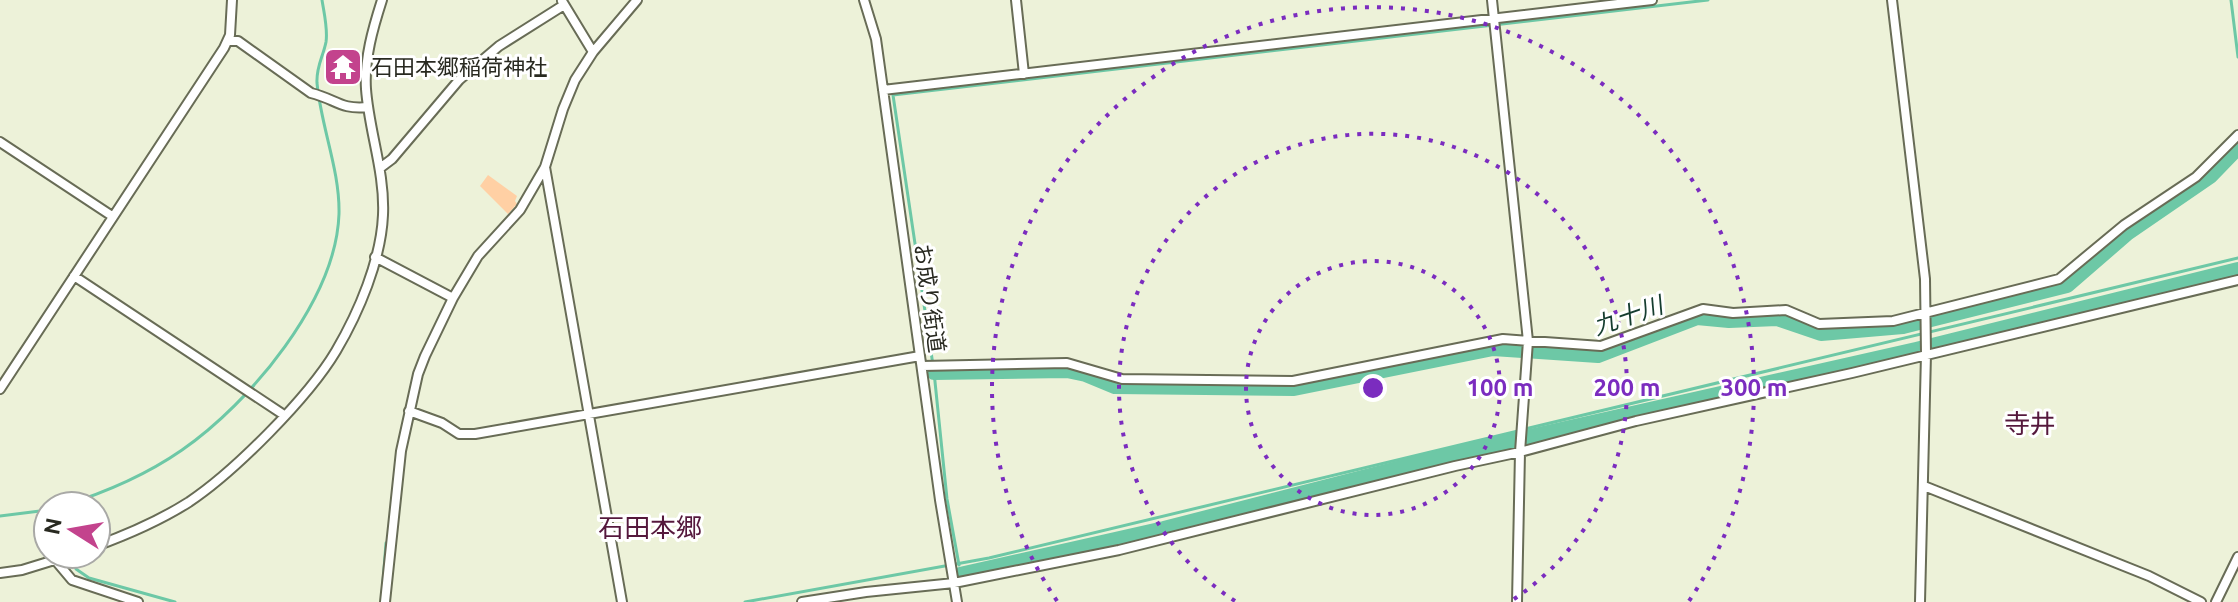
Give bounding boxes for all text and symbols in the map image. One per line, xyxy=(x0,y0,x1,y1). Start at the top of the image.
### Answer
temple icon: 石田本郷稲荷神社 xyxy=(322,46,364,88)
place label: 石田本郷稲荷神社 xyxy=(371,54,547,79)
street label: お成り街道 xyxy=(910,242,951,354)
water label: 九十川 xyxy=(1589,290,1669,340)
centre of rings xyxy=(1359,374,1387,402)
text: 100 m xyxy=(1467,374,1533,401)
text: 200 m xyxy=(1594,374,1660,401)
text: 300 m xyxy=(1721,374,1787,401)
district label: 寺井 xyxy=(2004,409,2056,438)
north arrow xyxy=(32,490,112,570)
district label: 石田本郷 xyxy=(598,513,702,542)
text: N xyxy=(38,516,66,537)

